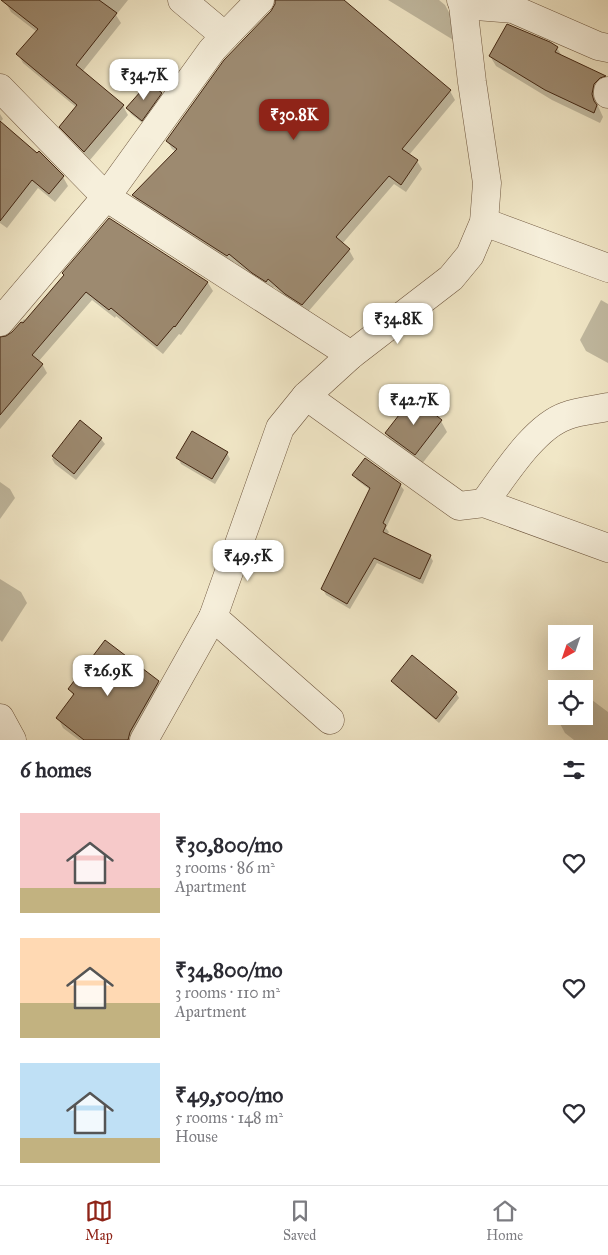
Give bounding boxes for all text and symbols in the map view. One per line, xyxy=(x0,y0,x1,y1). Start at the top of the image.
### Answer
pin: ₹34.7K xyxy=(103,58,185,101)
text: ₹34.7K xyxy=(120,65,168,84)
pin: ₹30.8K xyxy=(253,98,335,141)
text: ₹30.8K xyxy=(270,105,318,124)
pin: ₹34.8K xyxy=(357,302,439,345)
text: ₹34.8K xyxy=(374,309,422,328)
pin: ₹42.7K xyxy=(373,384,455,426)
text: ₹42.7K xyxy=(390,390,438,409)
pin: ₹49.5K xyxy=(207,540,289,582)
text: ₹49.5K xyxy=(224,546,272,565)
north arrow xyxy=(548,625,592,670)
map controls xyxy=(548,625,593,725)
pin: ₹26.9K xyxy=(67,654,149,697)
text: ₹26.9K xyxy=(84,661,132,680)
button: locate xyxy=(548,680,593,725)
icon: filters xyxy=(560,756,588,784)
text: 6 homes xyxy=(20,757,92,783)
text: ₹30,800/mo xyxy=(175,832,283,858)
icon: home xyxy=(60,833,120,893)
icon: heart xyxy=(560,849,588,877)
text: 3 rooms · 86 m² xyxy=(175,858,275,877)
text: Apartment xyxy=(175,877,247,896)
text: ₹34,800/mo xyxy=(175,957,283,983)
icon: home xyxy=(60,958,120,1018)
icon: heart xyxy=(560,974,588,1002)
text: 3 rooms · 110 m² xyxy=(175,983,280,1002)
text: Apartment xyxy=(175,1002,247,1021)
text: ₹49,500/mo xyxy=(175,1082,283,1108)
icon: home xyxy=(60,1083,120,1143)
icon: heart xyxy=(560,1099,588,1127)
text: 5 rooms · 148 m² xyxy=(175,1108,283,1127)
text: House xyxy=(175,1127,218,1146)
tab: Map xyxy=(85,1197,113,1244)
tab: Saved xyxy=(283,1197,316,1244)
tab: Home xyxy=(486,1197,523,1244)

